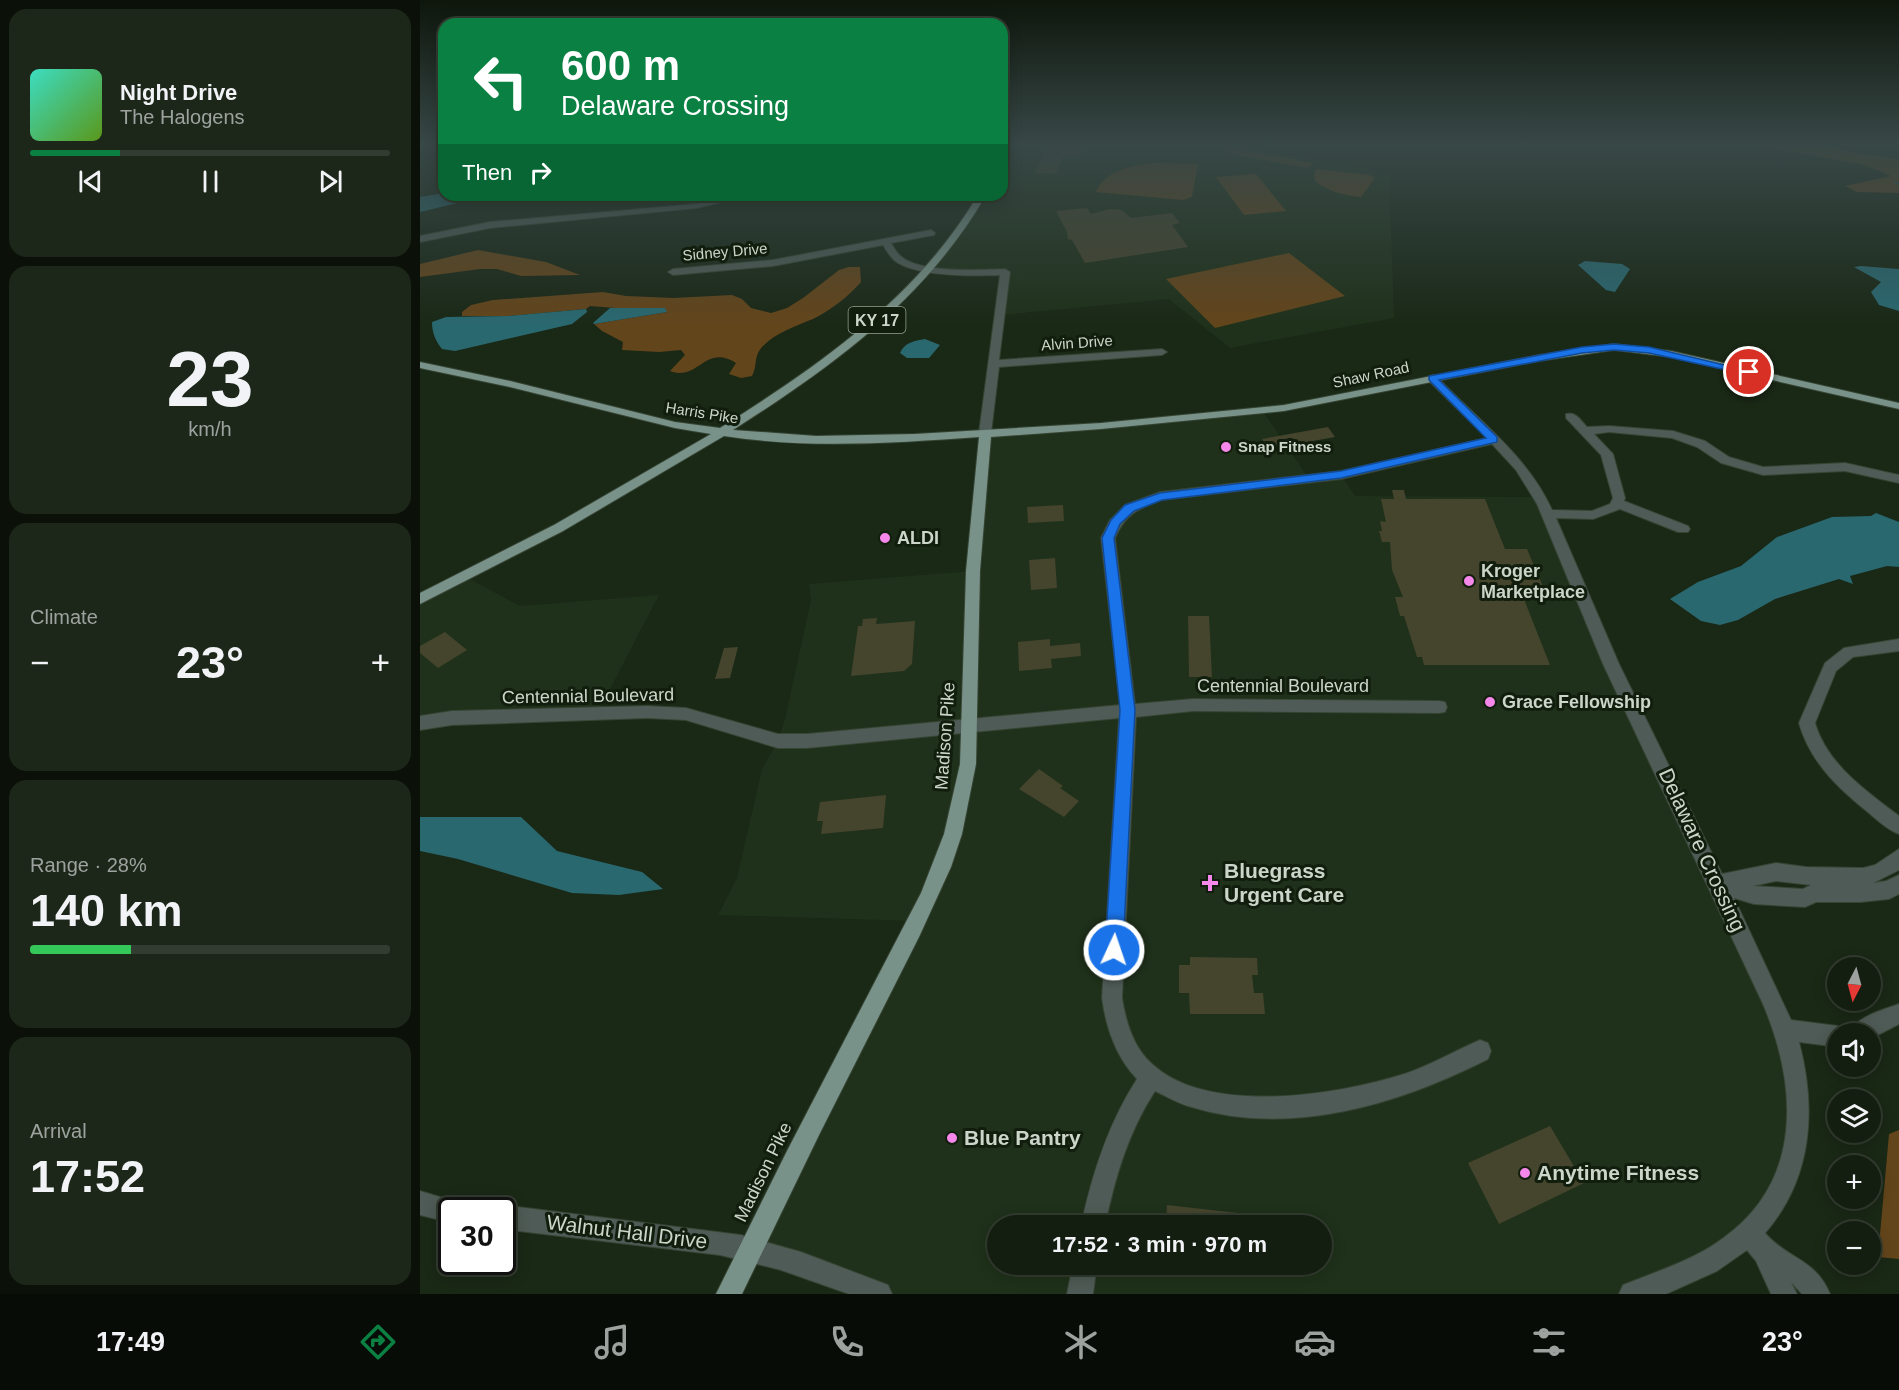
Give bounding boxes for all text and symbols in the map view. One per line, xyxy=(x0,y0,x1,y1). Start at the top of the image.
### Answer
icon: left xyxy=(462,42,540,120)
text: 600 m xyxy=(561,42,680,89)
text: Night Drive xyxy=(120,80,237,105)
text: Delaware Crossing xyxy=(561,91,789,121)
text: The Halogens xyxy=(120,106,245,128)
icon: right xyxy=(524,156,557,189)
text: Then xyxy=(462,160,512,185)
icon: previous xyxy=(74,165,107,198)
icon: pause xyxy=(194,165,227,198)
icon: next xyxy=(314,165,347,198)
street label: Sidney Drive xyxy=(682,239,768,264)
road number: KY 17 xyxy=(848,307,906,333)
street label: Alvin Drive xyxy=(1041,332,1113,353)
text: 23 xyxy=(167,335,253,423)
pin xyxy=(1723,346,1774,397)
icon: arrive xyxy=(1732,355,1765,388)
street label: Shaw Road xyxy=(1331,358,1411,391)
street label: Harris Pike xyxy=(665,398,740,427)
text: km/h xyxy=(188,418,232,440)
place label: Snap Fitness xyxy=(1238,438,1331,455)
marker: Snap Fitness xyxy=(1219,440,1233,454)
place label: ALDI xyxy=(897,528,939,548)
marker: ALDI xyxy=(878,531,892,545)
place label: Kroger Marketplace xyxy=(1481,561,1585,602)
marker: Kroger Marketplace xyxy=(1462,574,1476,588)
text: Climate xyxy=(30,606,98,628)
text: 23° xyxy=(176,637,244,688)
text: − xyxy=(30,644,49,681)
text: + xyxy=(371,644,390,681)
street label: Centennial Boulevard xyxy=(1197,676,1369,696)
street label: Madison Pike xyxy=(931,681,959,791)
street label: Centennial Boulevard xyxy=(502,684,674,708)
place label: Grace Fellowship xyxy=(1502,692,1651,712)
marker: Grace Fellowship xyxy=(1483,695,1497,709)
street label: Delaware Crossing xyxy=(1655,765,1750,935)
text: Range · 28% xyxy=(30,854,147,876)
place label: Bluegrass Urgent Care xyxy=(1224,859,1344,906)
marker: Bluegrass Urgent Care xyxy=(1201,874,1219,892)
text: 140 km xyxy=(30,885,183,936)
position arrow xyxy=(1082,918,1146,982)
north arrow xyxy=(1827,957,1881,1011)
map controls xyxy=(1827,957,1881,1275)
button: sound xyxy=(1827,1023,1881,1077)
button: layers xyxy=(1827,1089,1881,1143)
street label: Madison Pike xyxy=(730,1119,796,1225)
text: Arrival xyxy=(30,1120,87,1142)
place label: Blue Pantry xyxy=(964,1126,1081,1149)
marker: Blue Pantry xyxy=(945,1131,959,1145)
text: 17:52 xyxy=(30,1151,145,1202)
button: + xyxy=(1827,1155,1881,1209)
place label: Anytime Fitness xyxy=(1537,1161,1699,1184)
marker: Anytime Fitness xyxy=(1518,1166,1532,1180)
speed limit sign: 30 xyxy=(438,1197,516,1275)
street label: Walnut Hall Drive xyxy=(546,1210,709,1253)
button: − xyxy=(1827,1221,1881,1275)
text: 17:52 · 3 min · 970 m xyxy=(1052,1232,1267,1257)
icon: directions xyxy=(357,1321,399,1363)
icon: music xyxy=(591,1321,633,1363)
icon: phone xyxy=(826,1321,868,1363)
icon: climate xyxy=(1060,1321,1102,1363)
icon: car xyxy=(1294,1321,1336,1363)
icon: filters xyxy=(1528,1321,1570,1363)
text: 17:49 xyxy=(96,1327,165,1357)
text: 23° xyxy=(1762,1327,1803,1357)

